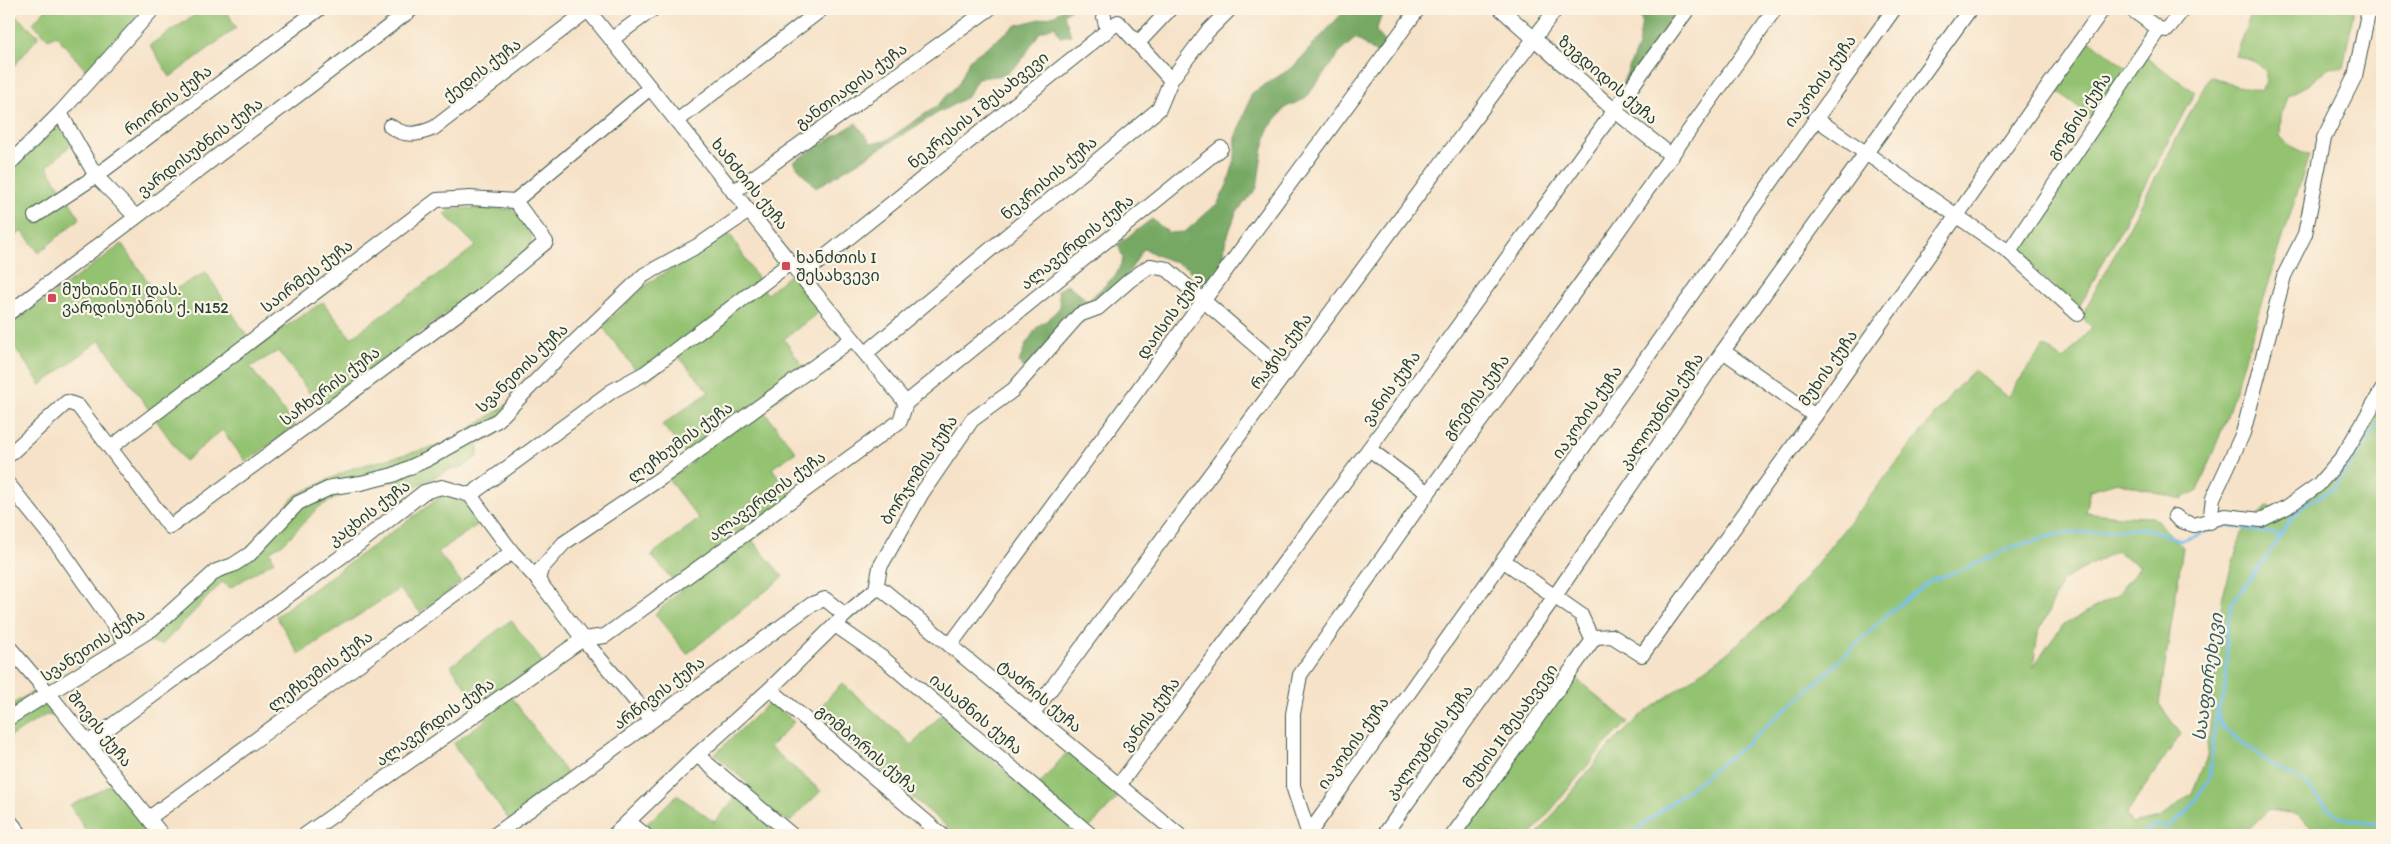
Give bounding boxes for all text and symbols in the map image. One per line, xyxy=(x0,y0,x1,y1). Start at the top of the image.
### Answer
street label: იაკობის ქუჩა xyxy=(1780,31,1860,131)
street label: ზუგდიდის ქუჩა xyxy=(1554,32,1662,129)
street label: ქედის ქუჩა xyxy=(439,34,525,106)
street label: განთიადის ქუჩა xyxy=(791,39,911,134)
street label: ნეკრესის I შესახვევი xyxy=(904,47,1052,173)
street label: რიონის ქუჩა xyxy=(121,61,215,139)
street label: გოგნის ქუჩა xyxy=(2043,69,2115,163)
street label: ვარდისუბნის ქუჩა xyxy=(134,94,267,201)
street label: ნეკრისის ქუჩა xyxy=(997,132,1101,224)
street label: ხანძთის ქუჩა xyxy=(707,135,793,233)
street label: ალავერდის ქუჩა xyxy=(1017,191,1138,294)
street label: საირმეს ქუჩა xyxy=(257,235,357,317)
place label: ხანძთის I შესახვევი xyxy=(796,248,880,285)
marker: ხანძთის I შესახვევი xyxy=(780,260,792,272)
street label: დაისის ქუჩა xyxy=(1132,269,1208,363)
place label: მუხიანი II დას. ვარდისუბნის ქ. N152 xyxy=(62,280,229,318)
marker: მუხიანი II დას. ვარდისუბნის ქ. N152 xyxy=(46,292,58,304)
street label: რაჭის ქუჩა xyxy=(1246,309,1316,393)
street label: სვანეთის ქუჩა xyxy=(472,319,572,417)
street label: მუხის ქუჩა xyxy=(1795,326,1861,410)
street label: საჩხერის ქუჩა xyxy=(277,342,383,430)
street label: ვანის ქუჩა xyxy=(1358,347,1424,429)
street label: კალოუბნის ქუჩა xyxy=(1615,349,1708,474)
street label: გრემის ქუჩა xyxy=(1439,351,1513,443)
street label: იაკობის ქუჩა xyxy=(1548,362,1626,462)
street label: ლეჩხუმის ქუჩა xyxy=(624,398,737,487)
street label: ბორჯომის ქუჩა xyxy=(877,412,961,528)
street label: ალავერდის ქუჩა xyxy=(705,447,830,546)
street label: კაცხის ქუჩა xyxy=(324,476,414,550)
street label: სვანეთის ქუჩა xyxy=(38,604,148,686)
water label: სააფთრეხევი xyxy=(2188,611,2228,742)
street label: ლეჩხუმის ქუჩა xyxy=(264,627,377,716)
street label: არწივის ქუჩა xyxy=(610,653,708,733)
street label: ტაძრის ქუჩა xyxy=(994,655,1086,737)
street label: მუხის II შესახვევი xyxy=(1459,660,1561,792)
street label: იასამნის ქუჩა xyxy=(926,670,1026,758)
street label: ვანის ქუჩა xyxy=(1116,673,1184,755)
street label: ალავერდის ქუჩა xyxy=(372,674,498,771)
street label: კალოუბნის ქუჩა xyxy=(1381,681,1478,804)
street label: შოვის ქუჩა xyxy=(64,688,136,770)
street label: იაკობის ქუჩა xyxy=(1313,693,1393,793)
street label: გომბორის ქუჩა xyxy=(812,701,922,797)

